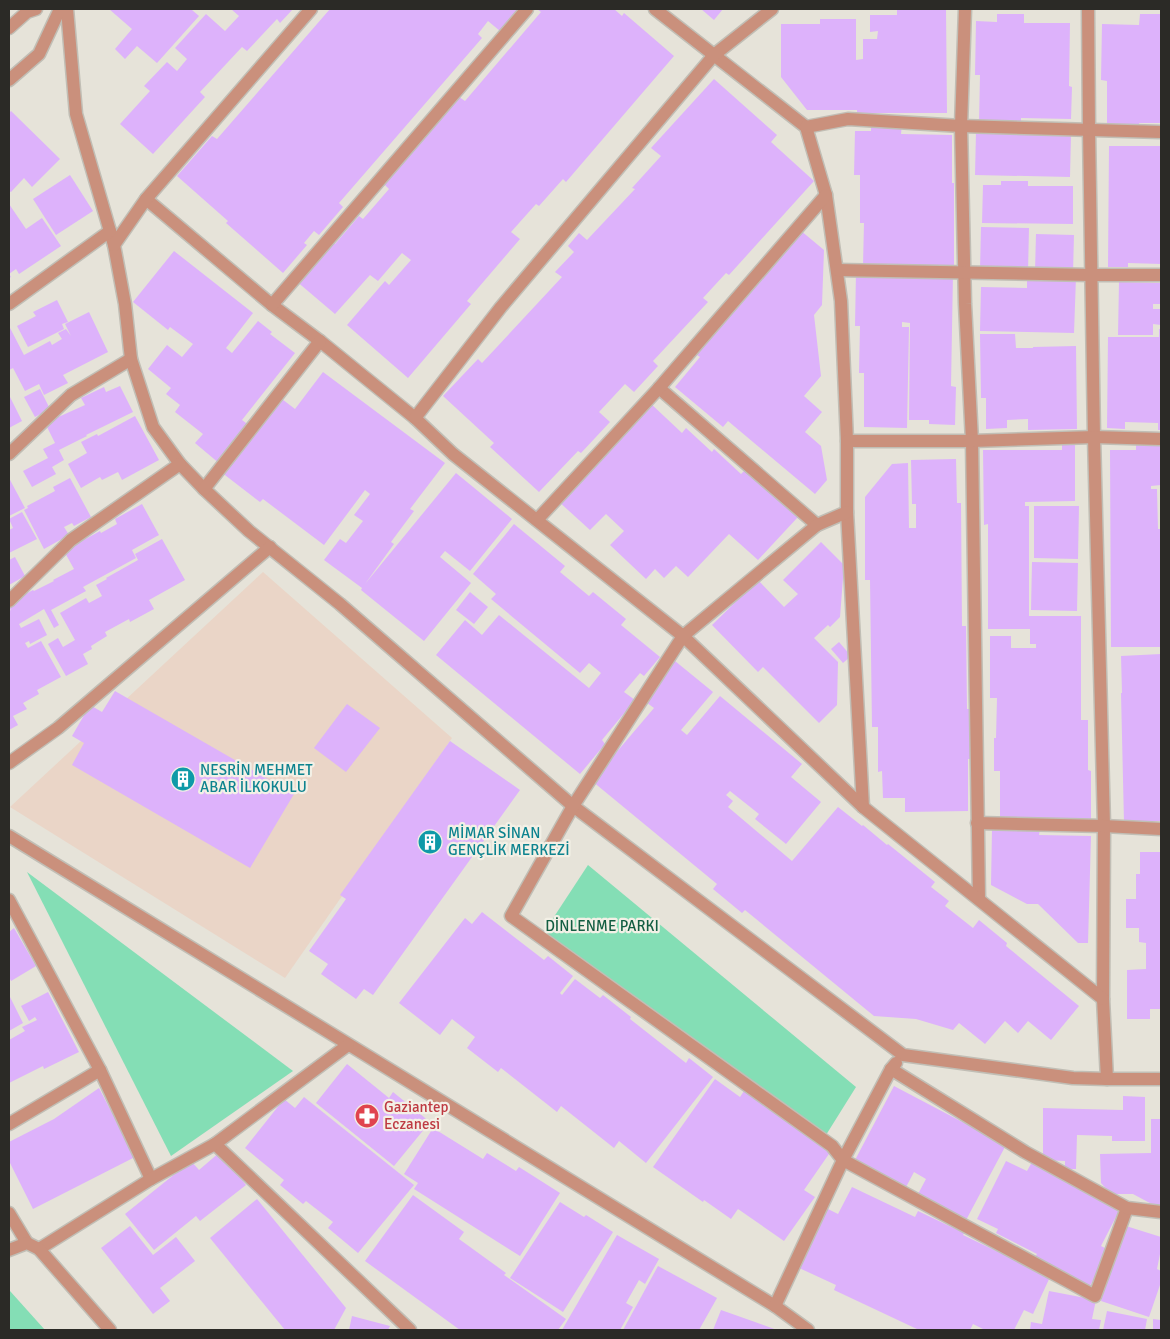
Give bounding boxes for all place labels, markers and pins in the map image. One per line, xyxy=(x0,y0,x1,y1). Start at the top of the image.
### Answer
place label: NESRİN MEHMET ABAR İLKOKULU xyxy=(200,761,313,796)
building icon: NESRİN MEHMET ABAR İLKOKULU xyxy=(170,766,196,792)
place label: MİMAR SİNAN GENÇLİK MERKEZİ xyxy=(448,824,570,859)
building icon: MİMAR SİNAN GENÇLİK MERKEZİ xyxy=(417,829,443,855)
place label: Gaziantep Eczanesi xyxy=(384,1098,448,1133)
pharmacy icon: Gaziantep Eczanesi xyxy=(354,1103,380,1129)

